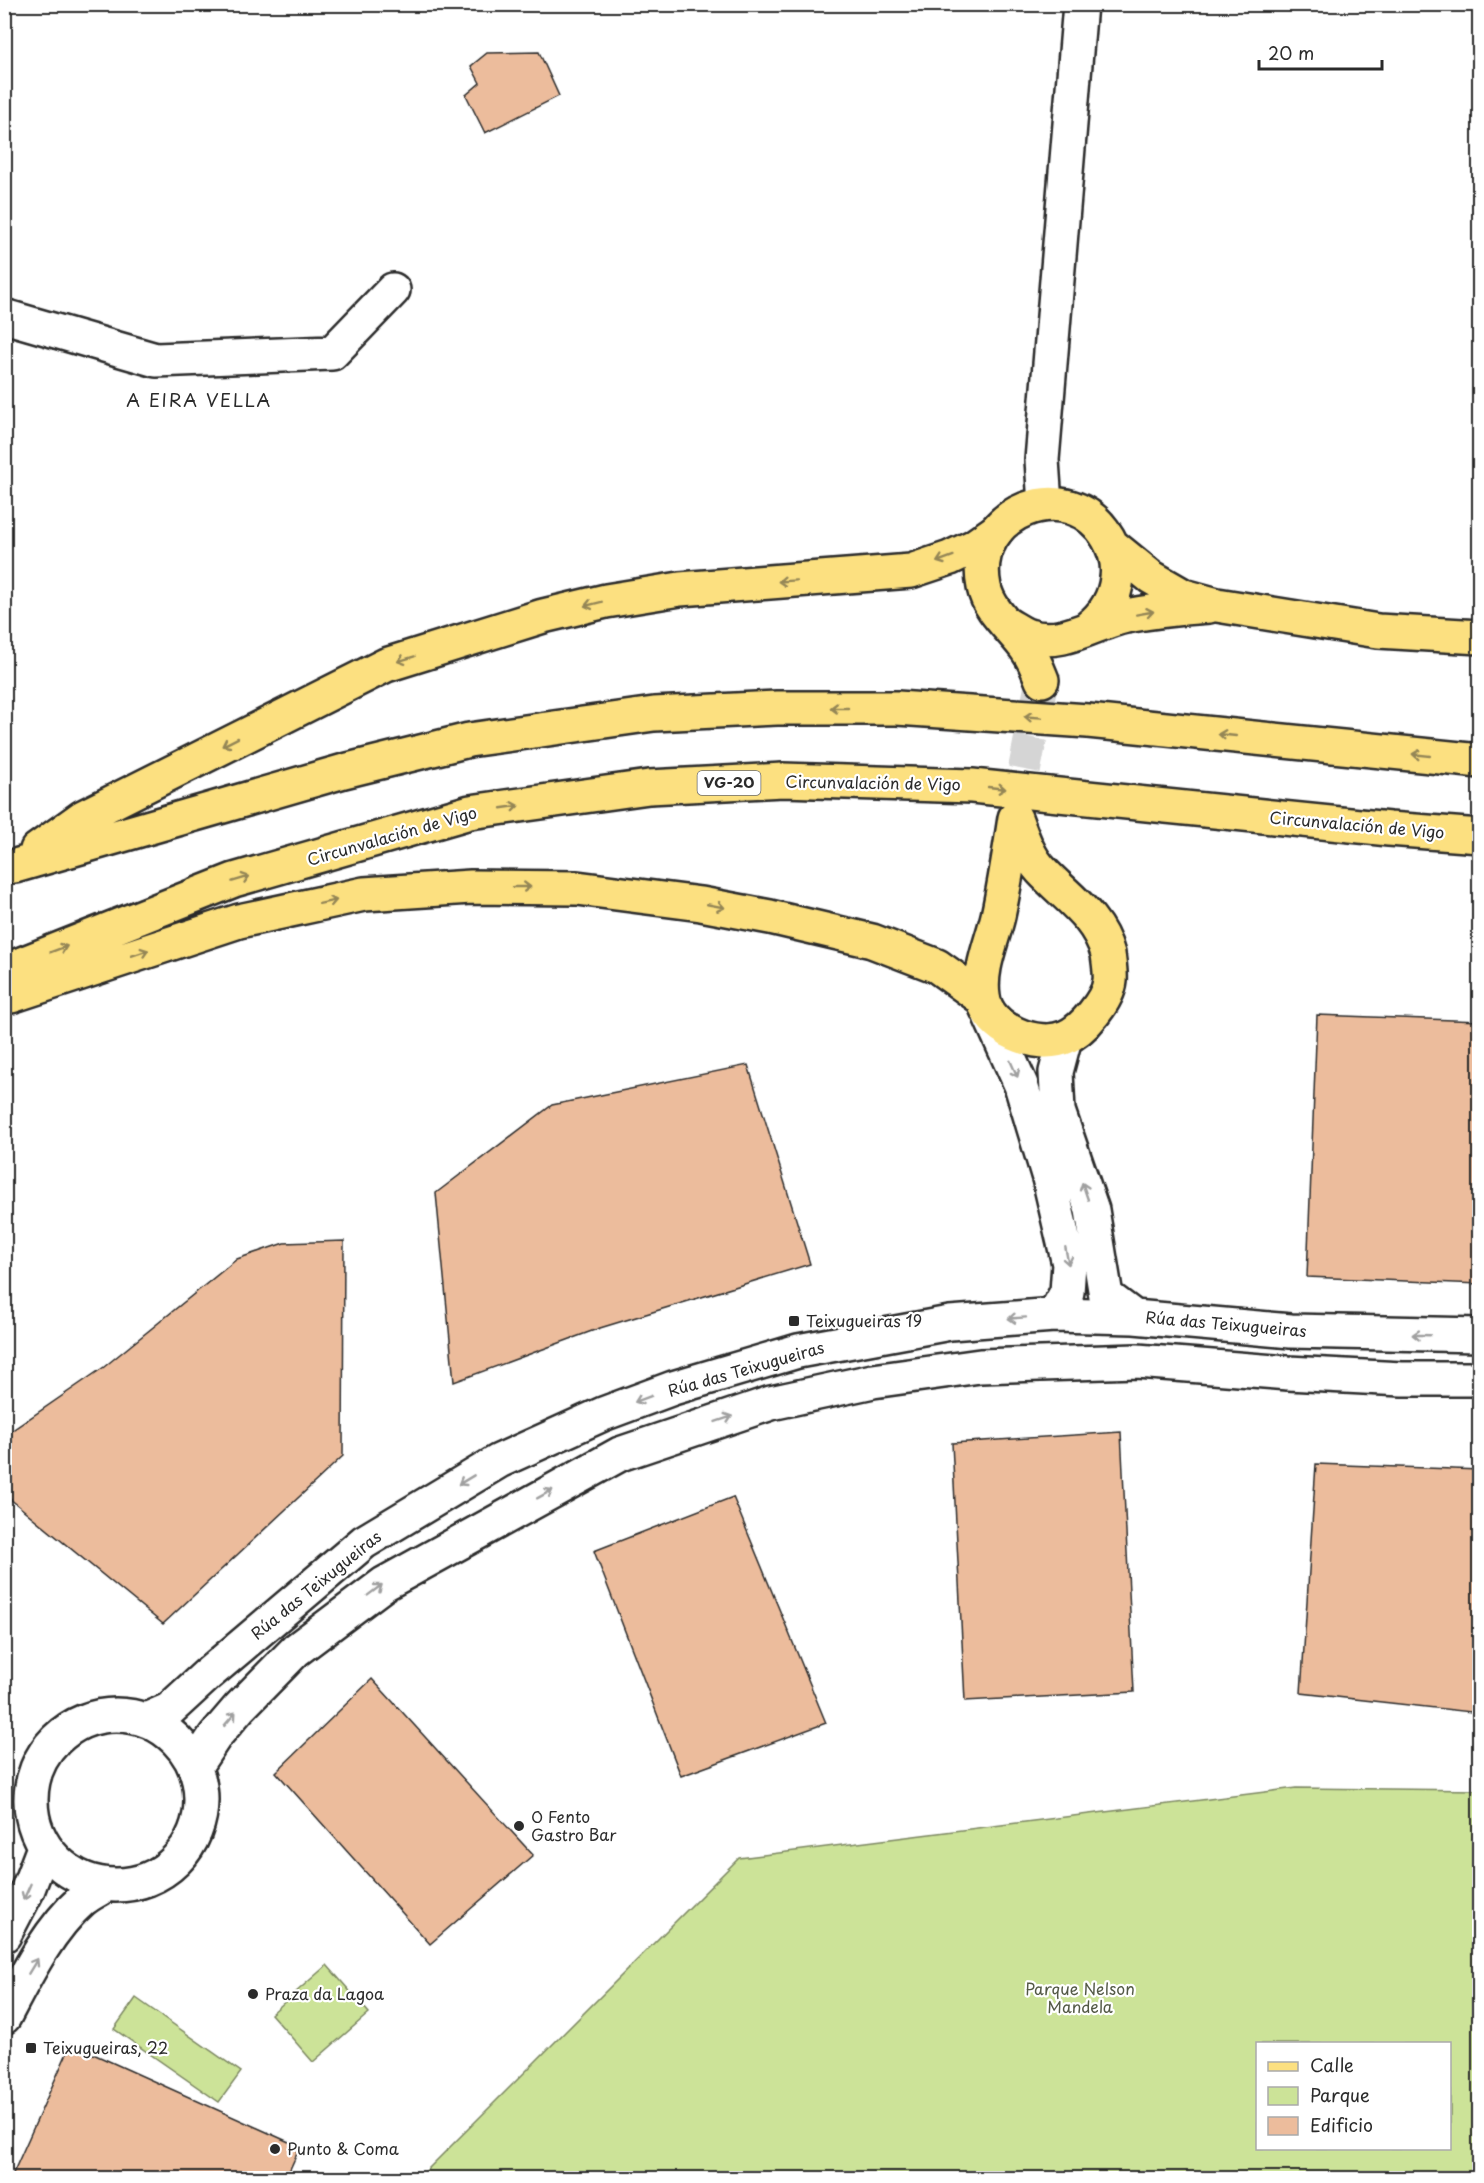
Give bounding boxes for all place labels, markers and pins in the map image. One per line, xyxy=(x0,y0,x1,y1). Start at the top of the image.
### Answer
place label: Teixugueiras 19 xyxy=(806,1308,922,1332)
marker: Teixugueiras 19 xyxy=(787,1314,801,1328)
place label: O Fento Gastro Bar xyxy=(531,1804,617,1846)
marker: O Fento Gastro Bar xyxy=(512,1819,526,1833)
place label: Praza da Lagoa xyxy=(265,1981,384,2005)
marker: Praza da Lagoa xyxy=(246,1987,260,2001)
place label: Teixugueiras, 22 xyxy=(43,2035,168,2059)
marker: Teixugueiras, 22 xyxy=(24,2041,38,2055)
place label: Punto & Coma xyxy=(287,2136,399,2160)
marker: Punto & Coma xyxy=(268,2142,282,2156)

